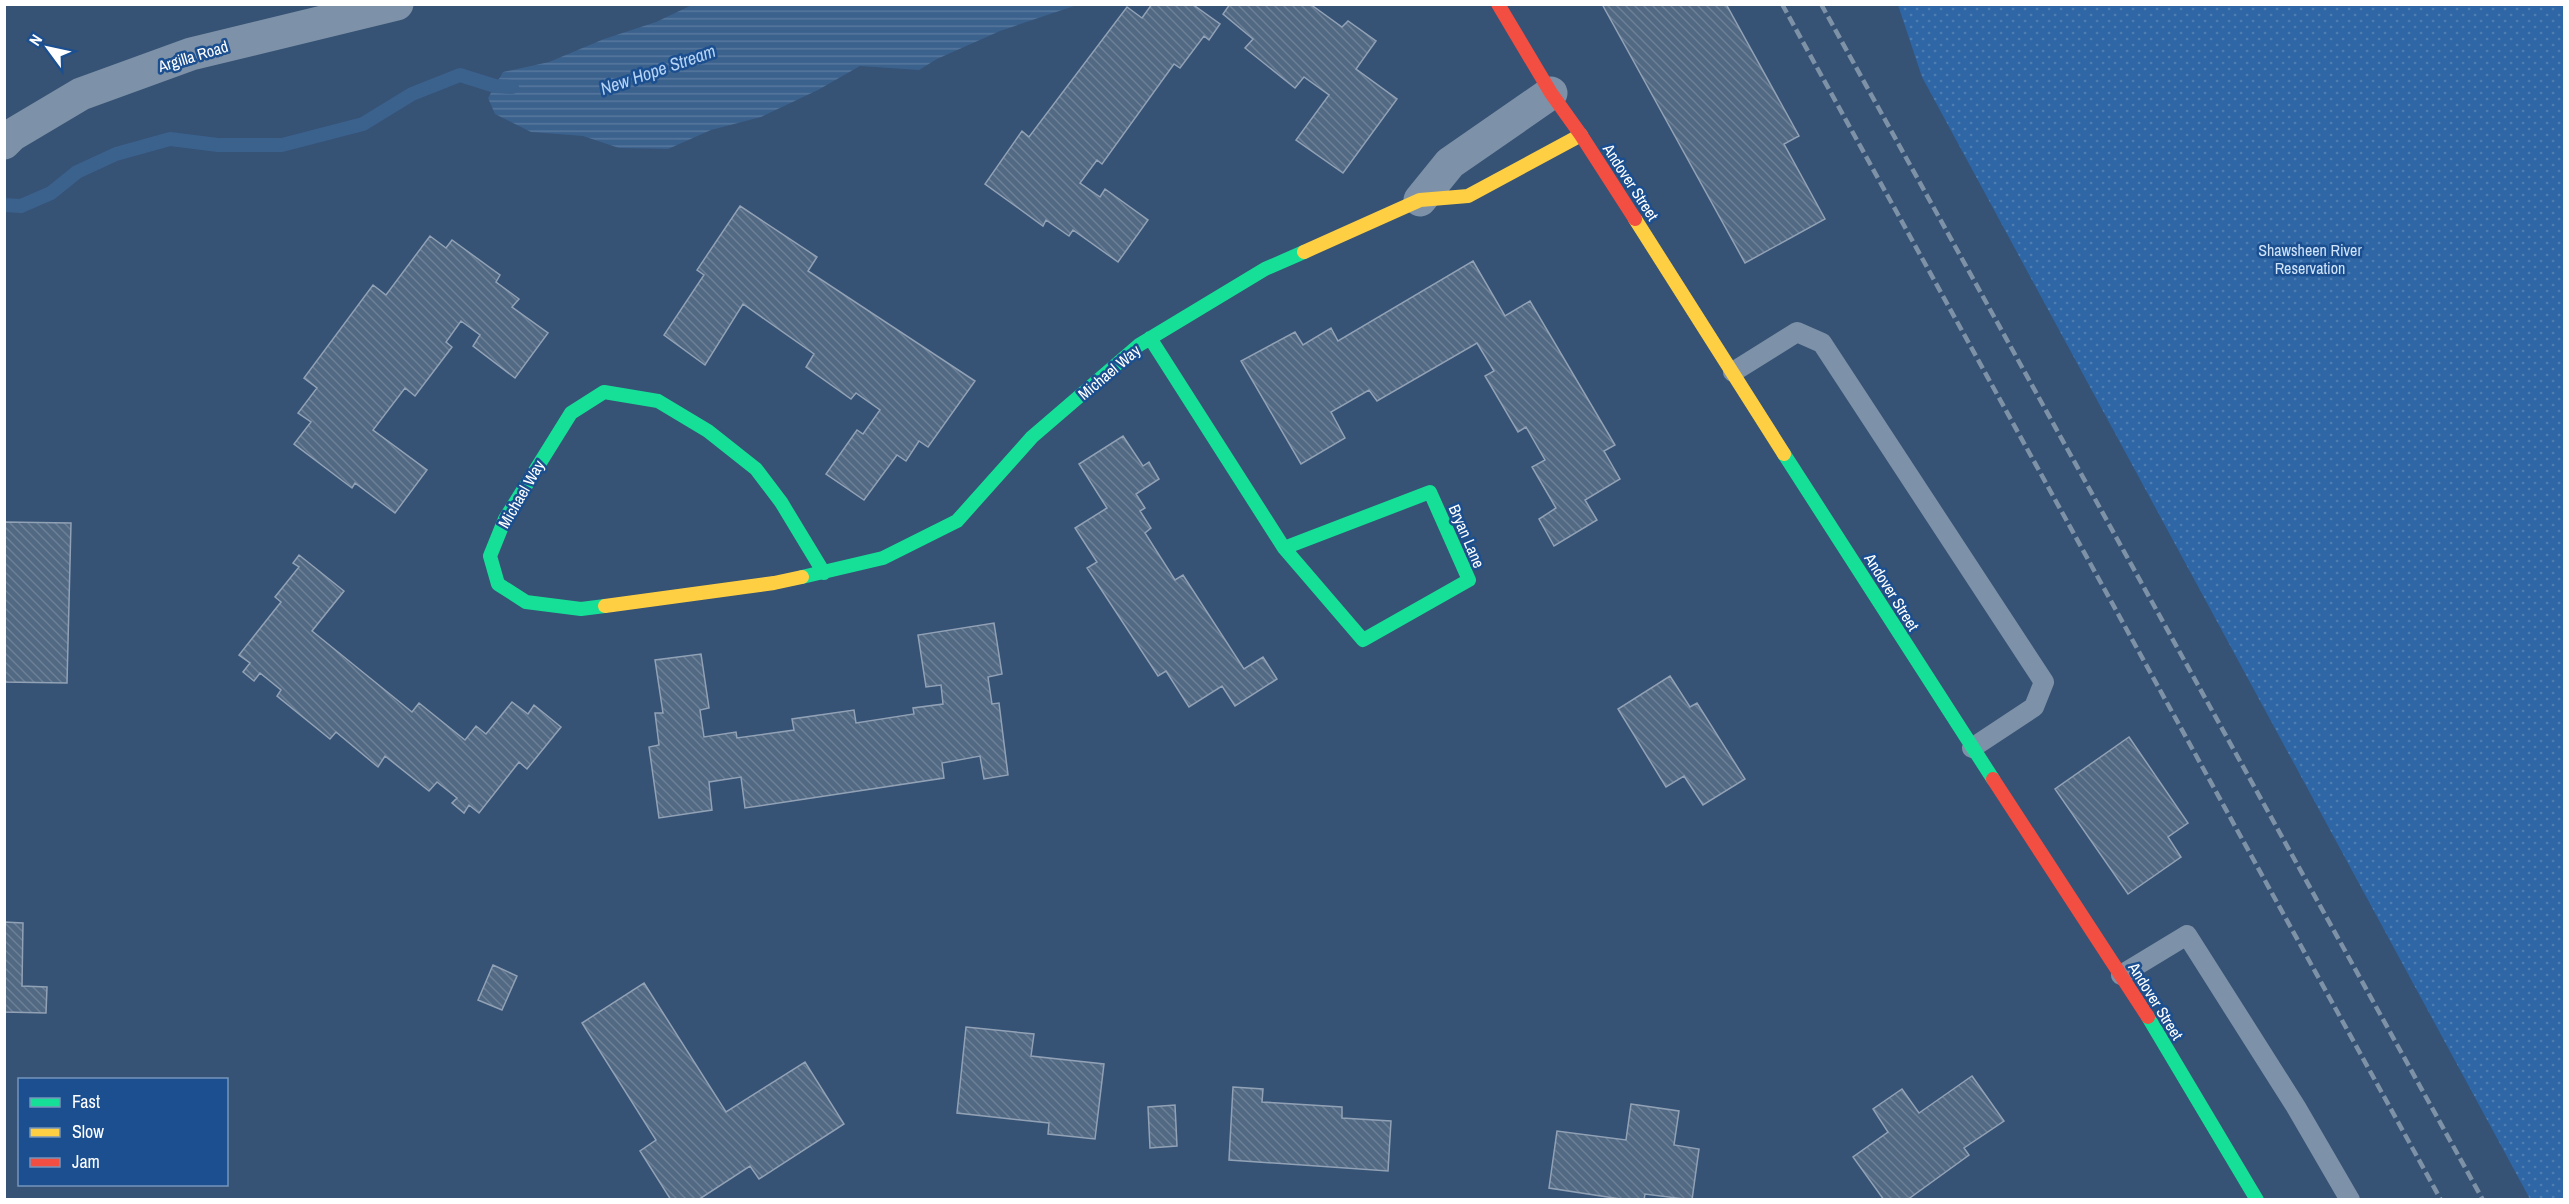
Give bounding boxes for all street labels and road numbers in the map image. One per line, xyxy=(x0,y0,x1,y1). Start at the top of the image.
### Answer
street label: Argilla Road xyxy=(154,35,231,77)
street label: Andover Street xyxy=(1597,138,1664,225)
street label: Michael Way xyxy=(1073,339,1145,405)
street label: Michael Way xyxy=(493,456,550,532)
street label: Bryan Lane xyxy=(1444,501,1490,571)
street label: Andover Street xyxy=(1859,548,1925,635)
street label: Andover Street xyxy=(2123,957,2189,1044)

